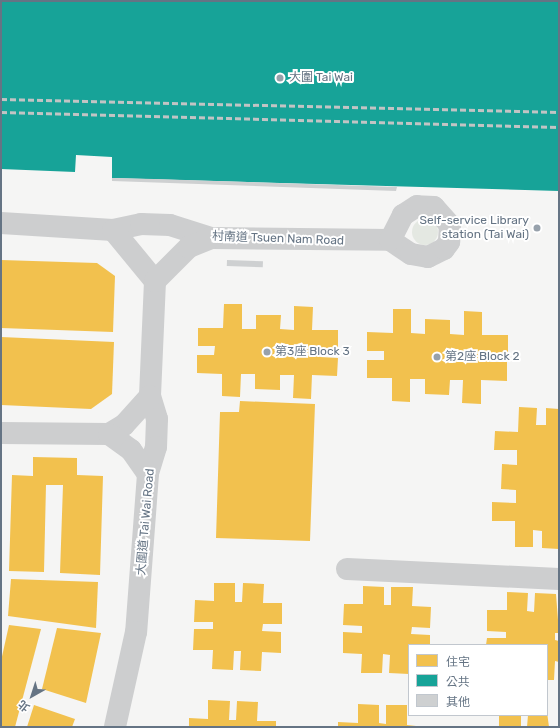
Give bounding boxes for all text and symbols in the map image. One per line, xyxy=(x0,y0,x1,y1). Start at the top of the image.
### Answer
place label: 大圍 Tai Wai xyxy=(289,71,353,85)
marker: 大圍 Tai Wai xyxy=(274,72,286,84)
place label: Self-service Library station (Tai Wai) xyxy=(420,214,529,242)
marker: Self-service Library station (Tai Wai) xyxy=(532,223,542,233)
street label: 村南道 Tsuen Nam Road xyxy=(212,229,344,249)
place label: 第3座 Block 3 xyxy=(275,345,350,359)
marker: 第3座 Block 3 xyxy=(262,347,272,357)
place label: 第2座 Block 2 xyxy=(445,350,520,364)
marker: 第2座 Block 2 xyxy=(432,352,442,362)
street label: 大圍道 Tai Wai Road xyxy=(134,468,158,576)
legend xyxy=(408,644,548,716)
text: 住宅 xyxy=(446,655,470,669)
text: 公共 xyxy=(446,675,470,689)
north arrow xyxy=(12,676,52,716)
text: 其他 xyxy=(446,695,470,709)
text: 北 xyxy=(16,697,32,714)

